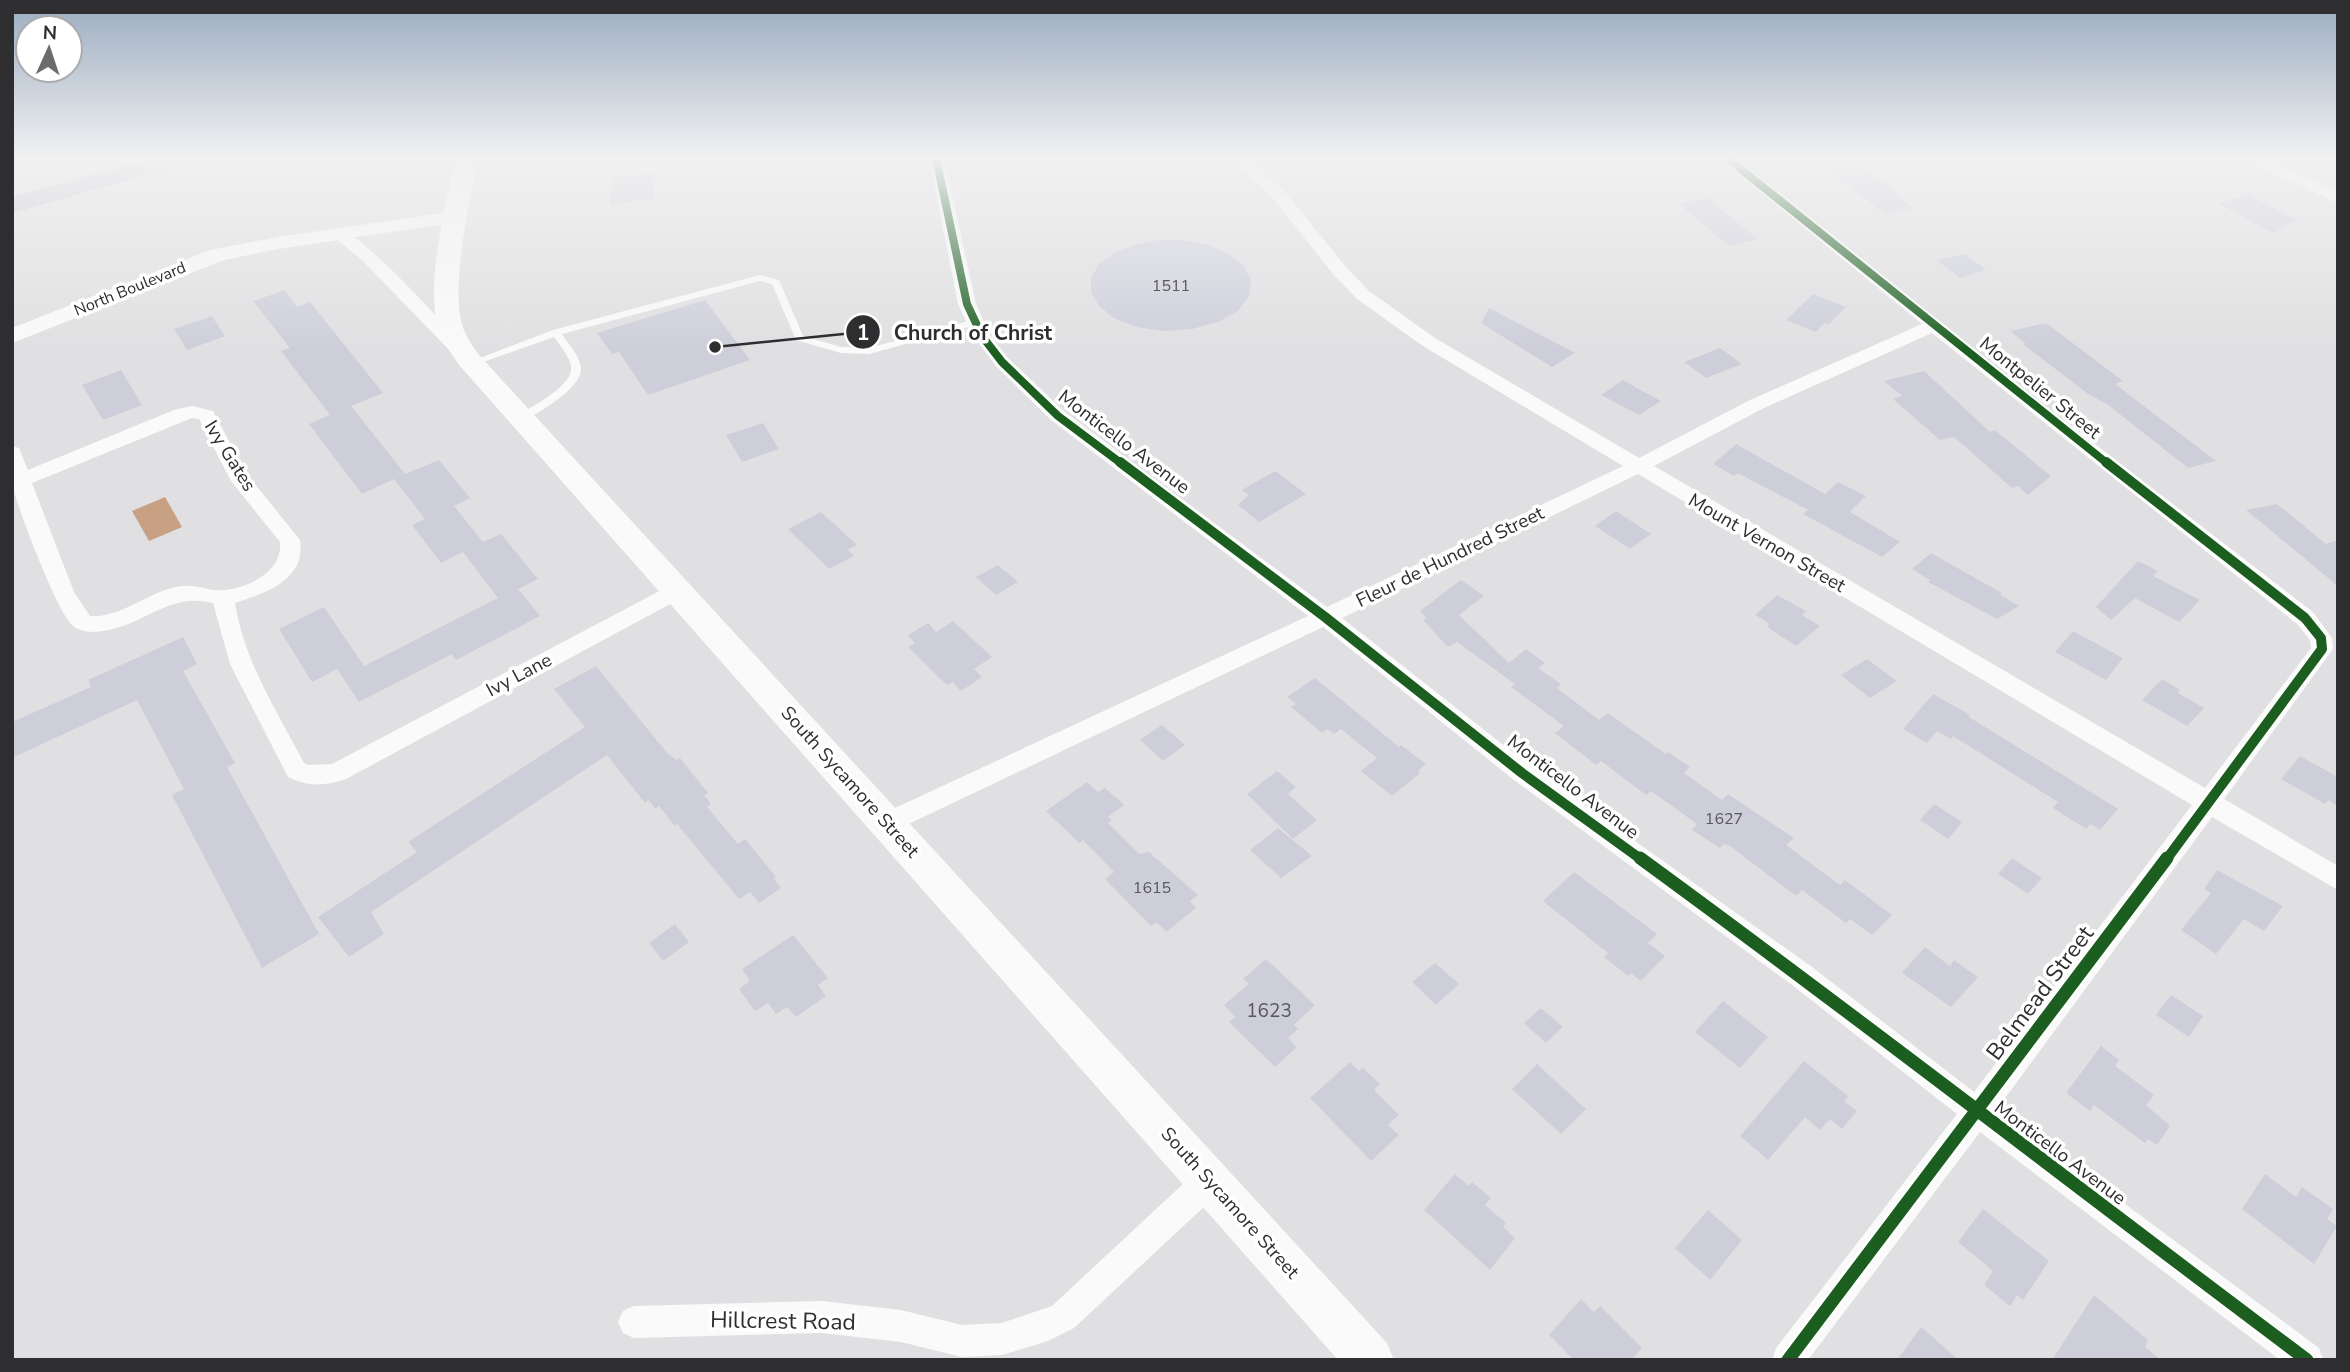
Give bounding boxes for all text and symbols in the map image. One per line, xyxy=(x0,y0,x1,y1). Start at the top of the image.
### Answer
north arrow xyxy=(14,14,84,84)
text: N xyxy=(42,20,58,46)
street label: North Boulevard xyxy=(71,257,189,321)
house number: 1511 xyxy=(1152,275,1190,297)
callout: Church of Christ xyxy=(845,311,1067,353)
text: 1 xyxy=(857,319,869,347)
text: Church of Christ xyxy=(894,319,1053,347)
street label: Montpelier Street xyxy=(1974,331,2106,445)
street label: Monticello Avenue xyxy=(1053,384,1195,500)
street label: Ivy Gates xyxy=(198,415,262,497)
street label: Mount Vernon Street xyxy=(1684,487,1851,599)
street label: Fleur de Hundred Street xyxy=(1352,500,1549,614)
street label: Ivy Lane xyxy=(482,647,556,703)
street label: South Sycamore Street xyxy=(775,701,925,864)
street label: Monticello Avenue xyxy=(1502,729,1644,845)
house number: 1627 xyxy=(1705,808,1743,830)
house number: 1615 xyxy=(1133,877,1171,899)
street label: Belmead Street xyxy=(1979,919,2101,1067)
house number: 1623 xyxy=(1246,998,1292,1024)
street label: Monticello Avenue xyxy=(1989,1095,2131,1211)
street label: South Sycamore Street xyxy=(1155,1122,1305,1285)
street label: Hillcrest Road xyxy=(710,1304,856,1338)

